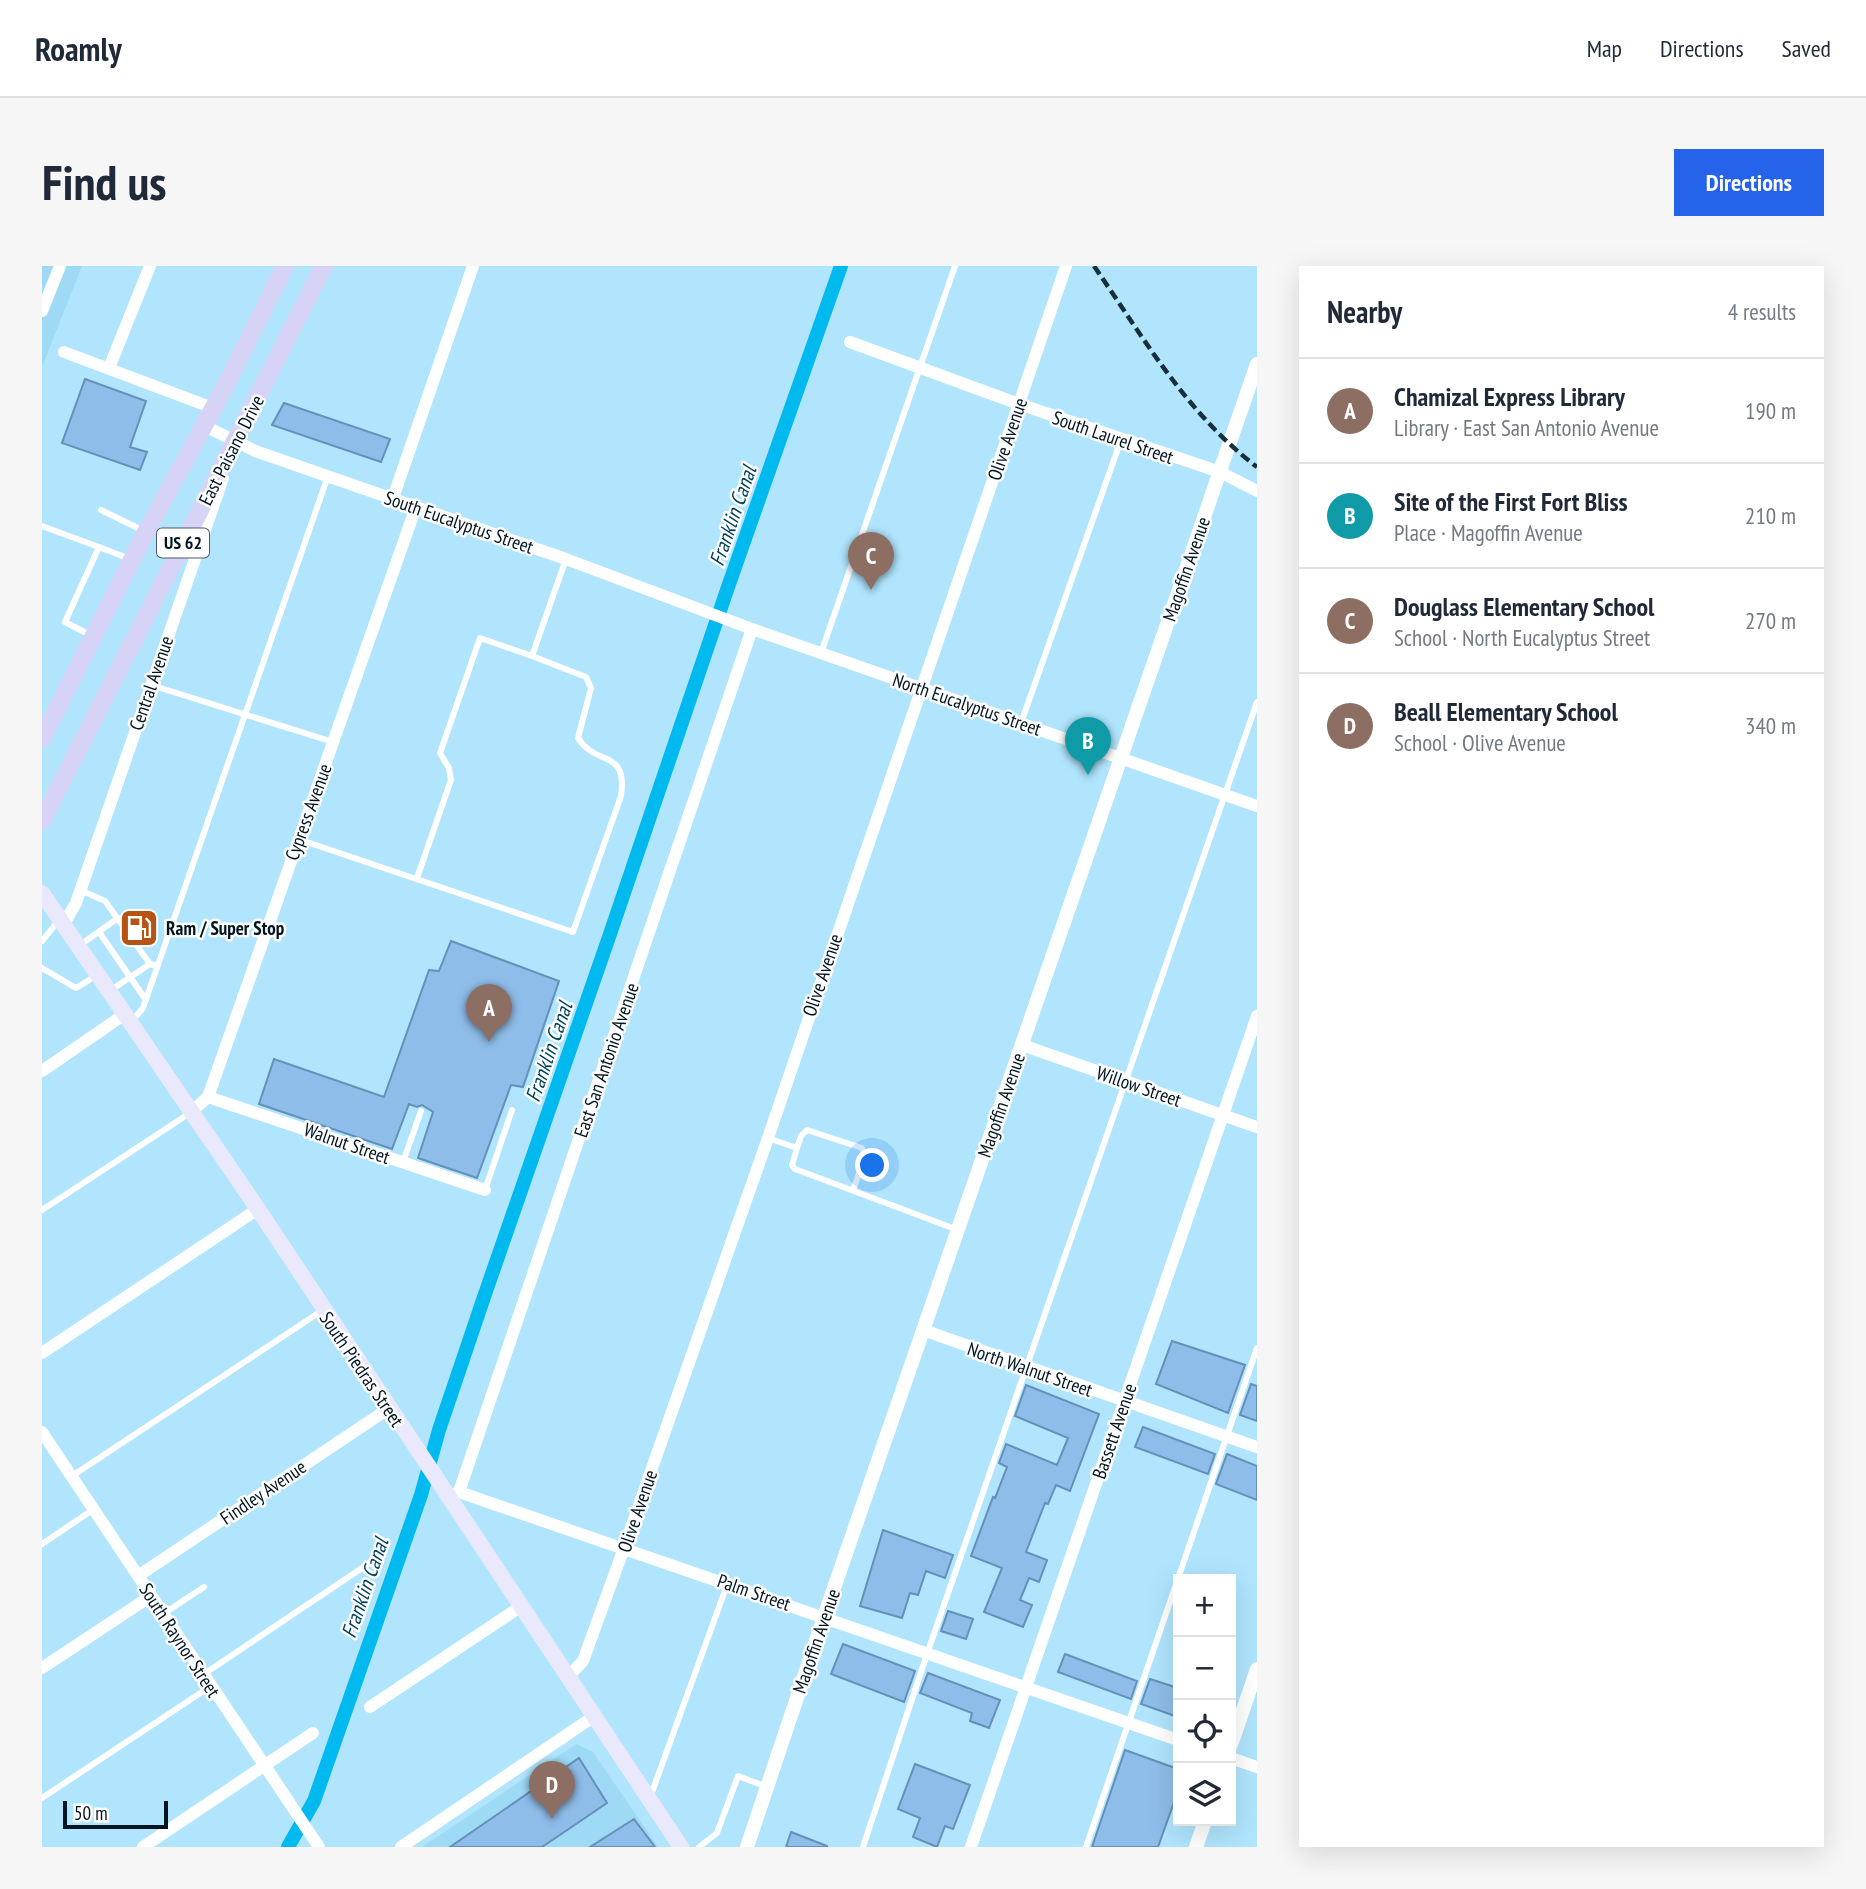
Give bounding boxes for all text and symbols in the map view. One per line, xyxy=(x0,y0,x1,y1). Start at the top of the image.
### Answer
text: Roamly xyxy=(35,27,122,70)
text: Map xyxy=(1587,33,1622,64)
text: Directions xyxy=(1660,33,1744,64)
text: Saved xyxy=(1782,33,1831,64)
button: Directions xyxy=(1674,149,1824,216)
text: Find us xyxy=(42,150,166,214)
text: Nearby xyxy=(1327,292,1402,331)
text: 4 results xyxy=(1728,297,1796,326)
text: Chamizal Express Library xyxy=(1394,380,1625,413)
street label: East Paisano Drive xyxy=(193,391,269,509)
street label: Olive Avenue xyxy=(982,394,1032,483)
text: A xyxy=(1344,396,1356,425)
text: 190 m xyxy=(1745,396,1796,425)
street label: South Laurel Street xyxy=(1049,405,1177,469)
text: Library · East San Antonio Avenue xyxy=(1394,413,1659,442)
water label: Franklin Canal xyxy=(703,460,763,569)
street label: South Eucalyptus Street xyxy=(381,485,537,559)
text: Site of the First Fort Bliss xyxy=(1394,485,1628,518)
text: B xyxy=(1344,501,1356,530)
text: 210 m xyxy=(1745,501,1796,530)
street label: Magoffin Avenue xyxy=(1157,513,1215,624)
text: Place · Magoffin Avenue xyxy=(1394,518,1583,547)
road number: US 62 xyxy=(157,528,209,558)
pin: C xyxy=(848,532,894,590)
text: Douglass Elementary School xyxy=(1394,590,1654,623)
text: C xyxy=(1345,606,1355,635)
text: 270 m xyxy=(1745,606,1796,635)
text: School · North Eucalyptus Street xyxy=(1394,623,1650,652)
street label: Central Avenue xyxy=(124,632,178,733)
street label: North Eucalyptus Street xyxy=(890,667,1045,741)
text: Beall Elementary School xyxy=(1394,695,1618,728)
text: D xyxy=(1344,711,1356,740)
text: 340 m xyxy=(1745,711,1796,740)
pin: B xyxy=(1065,717,1111,775)
text: School · Olive Avenue xyxy=(1394,728,1566,757)
street label: Cypress Avenue xyxy=(279,760,337,864)
fuel station icon: Ram / Super Stop xyxy=(118,907,160,949)
place label: Ram / Super Stop xyxy=(166,916,285,940)
street label: Olive Avenue xyxy=(797,930,847,1019)
street label: East San Antonio Avenue xyxy=(568,979,644,1140)
pin: A xyxy=(466,984,512,1042)
water label: Franklin Canal xyxy=(519,996,579,1105)
street label: Magoffin Avenue xyxy=(972,1049,1030,1160)
street label: Willow Street xyxy=(1093,1060,1185,1112)
street label: Walnut Street xyxy=(301,1117,394,1169)
your location xyxy=(855,1148,889,1182)
street label: South Piedras Street xyxy=(315,1307,410,1432)
street label: North Walnut Street xyxy=(964,1336,1096,1402)
street label: Bassett Avenue xyxy=(1086,1380,1142,1482)
street label: Findley Avenue xyxy=(215,1454,311,1530)
street label: Olive Avenue xyxy=(612,1466,662,1555)
water label: Franklin Canal xyxy=(335,1532,395,1641)
street label: Palm Street xyxy=(714,1568,794,1616)
map controls xyxy=(1173,1574,1236,1826)
button: + xyxy=(1173,1574,1236,1637)
street label: South Raynor Street xyxy=(134,1578,226,1702)
street label: Magoffin Avenue xyxy=(787,1585,845,1696)
button: − xyxy=(1173,1637,1236,1700)
button: locate xyxy=(1173,1700,1236,1763)
pin: D xyxy=(529,1761,575,1819)
button: layers xyxy=(1173,1763,1236,1826)
scale bar xyxy=(63,1798,168,1830)
text: 50 m xyxy=(74,1801,108,1825)

